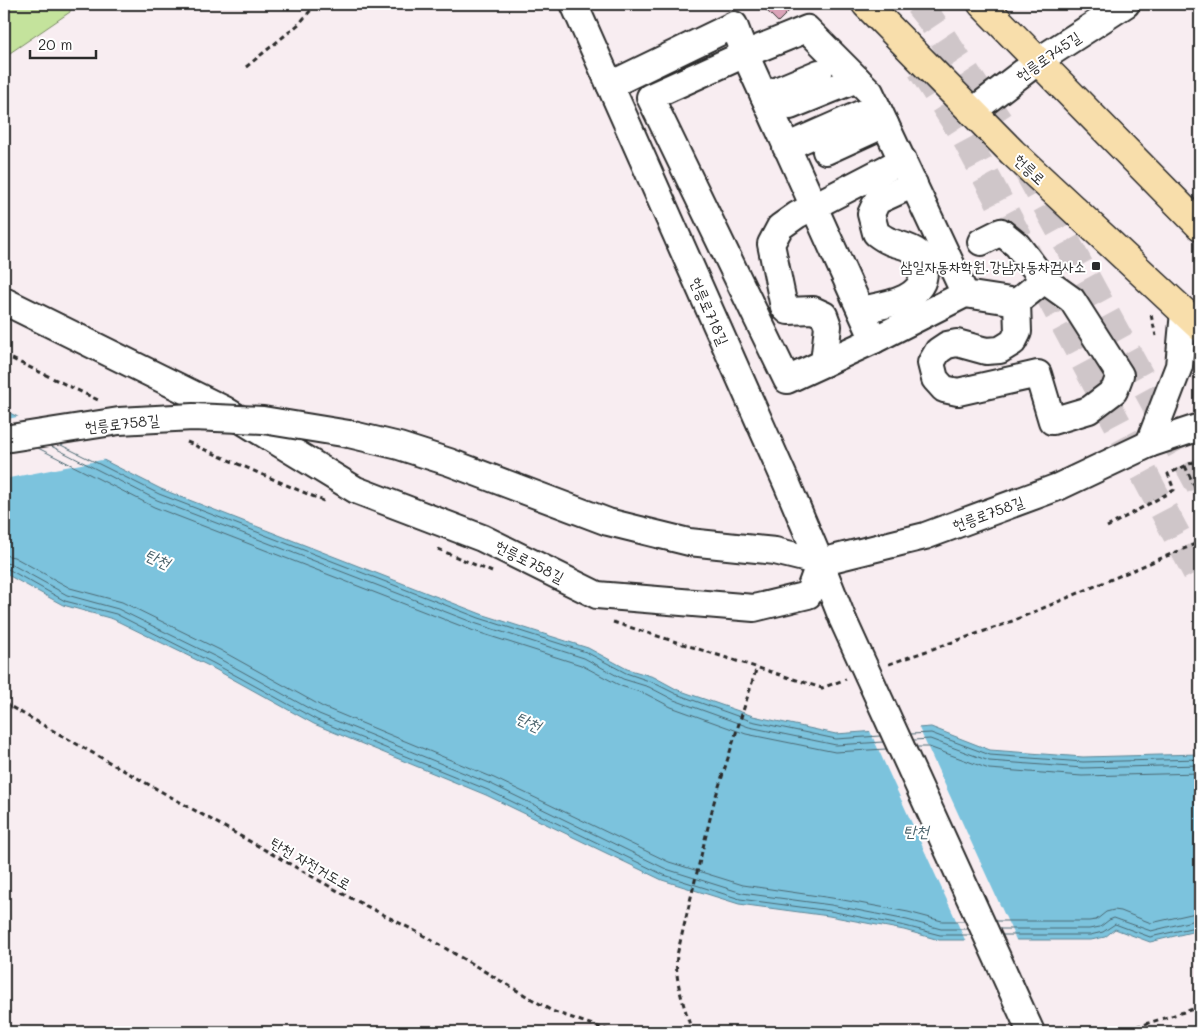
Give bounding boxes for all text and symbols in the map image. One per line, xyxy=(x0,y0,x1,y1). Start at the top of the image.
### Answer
street label: 헌릉로745길 xyxy=(1012,27,1084,85)
scale bar xyxy=(30,28,96,60)
text: 20 m xyxy=(38,34,72,54)
street label: 헌릉로 xyxy=(1010,149,1050,189)
place label: 삼일자동차학원.강남자동차검사소 xyxy=(901,256,1086,276)
marker: 삼일자동차학원.강남자동차검사소 xyxy=(1090,260,1102,272)
street label: 헌릉로718길 xyxy=(686,274,734,348)
street label: 헌릉로758길 xyxy=(84,409,160,437)
street label: 헌릉로758길 xyxy=(950,491,1026,535)
street label: 헌릉로758길 xyxy=(492,535,568,587)
water label: 탄천 xyxy=(142,543,176,574)
water label: 탄천 xyxy=(513,706,547,737)
water label: 탄천 xyxy=(903,820,931,841)
street label: 탄천 자전거도로 xyxy=(267,832,355,894)

